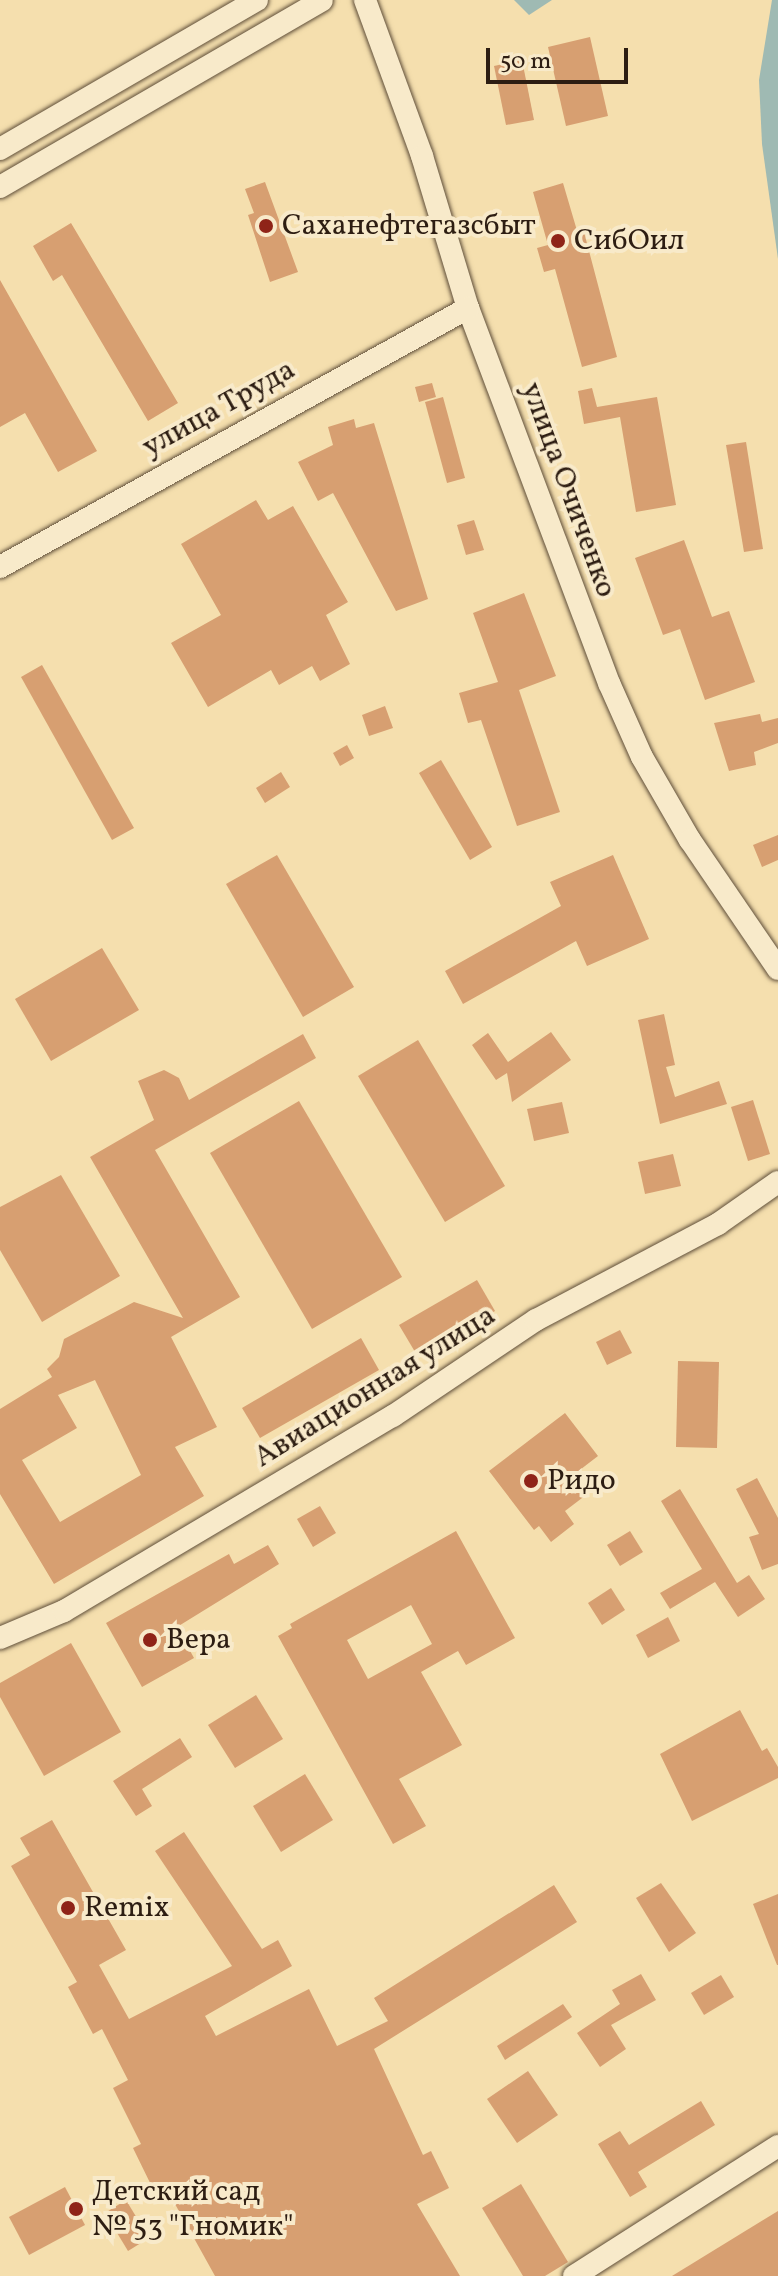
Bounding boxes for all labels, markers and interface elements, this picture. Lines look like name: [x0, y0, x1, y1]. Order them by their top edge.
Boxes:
scale bar: [490, 32, 632, 82]
text: 50 m: [500, 45, 552, 79]
place label: Саханефтегазсбыт: [282, 208, 536, 244]
marker: Саханефтегазсбыт: [257, 217, 275, 235]
place label: СибОил: [574, 223, 684, 259]
marker: СибОил: [549, 232, 567, 250]
street label: улица Труда: [136, 352, 302, 466]
street label: улица Очиченко: [512, 378, 624, 602]
street label: Авиационная улица: [247, 1298, 503, 1476]
place label: Ридо: [547, 1463, 616, 1499]
marker: Ридо: [522, 1472, 540, 1490]
place label: Вера: [166, 1622, 231, 1658]
marker: Вера: [141, 1631, 159, 1649]
place label: Remix: [84, 1890, 169, 1926]
marker: Remix: [59, 1899, 77, 1917]
place label: Детский сад № 53 "Гномик": [92, 2174, 294, 2244]
marker: Детский сад № 53 "Гномик": [67, 2200, 85, 2218]

